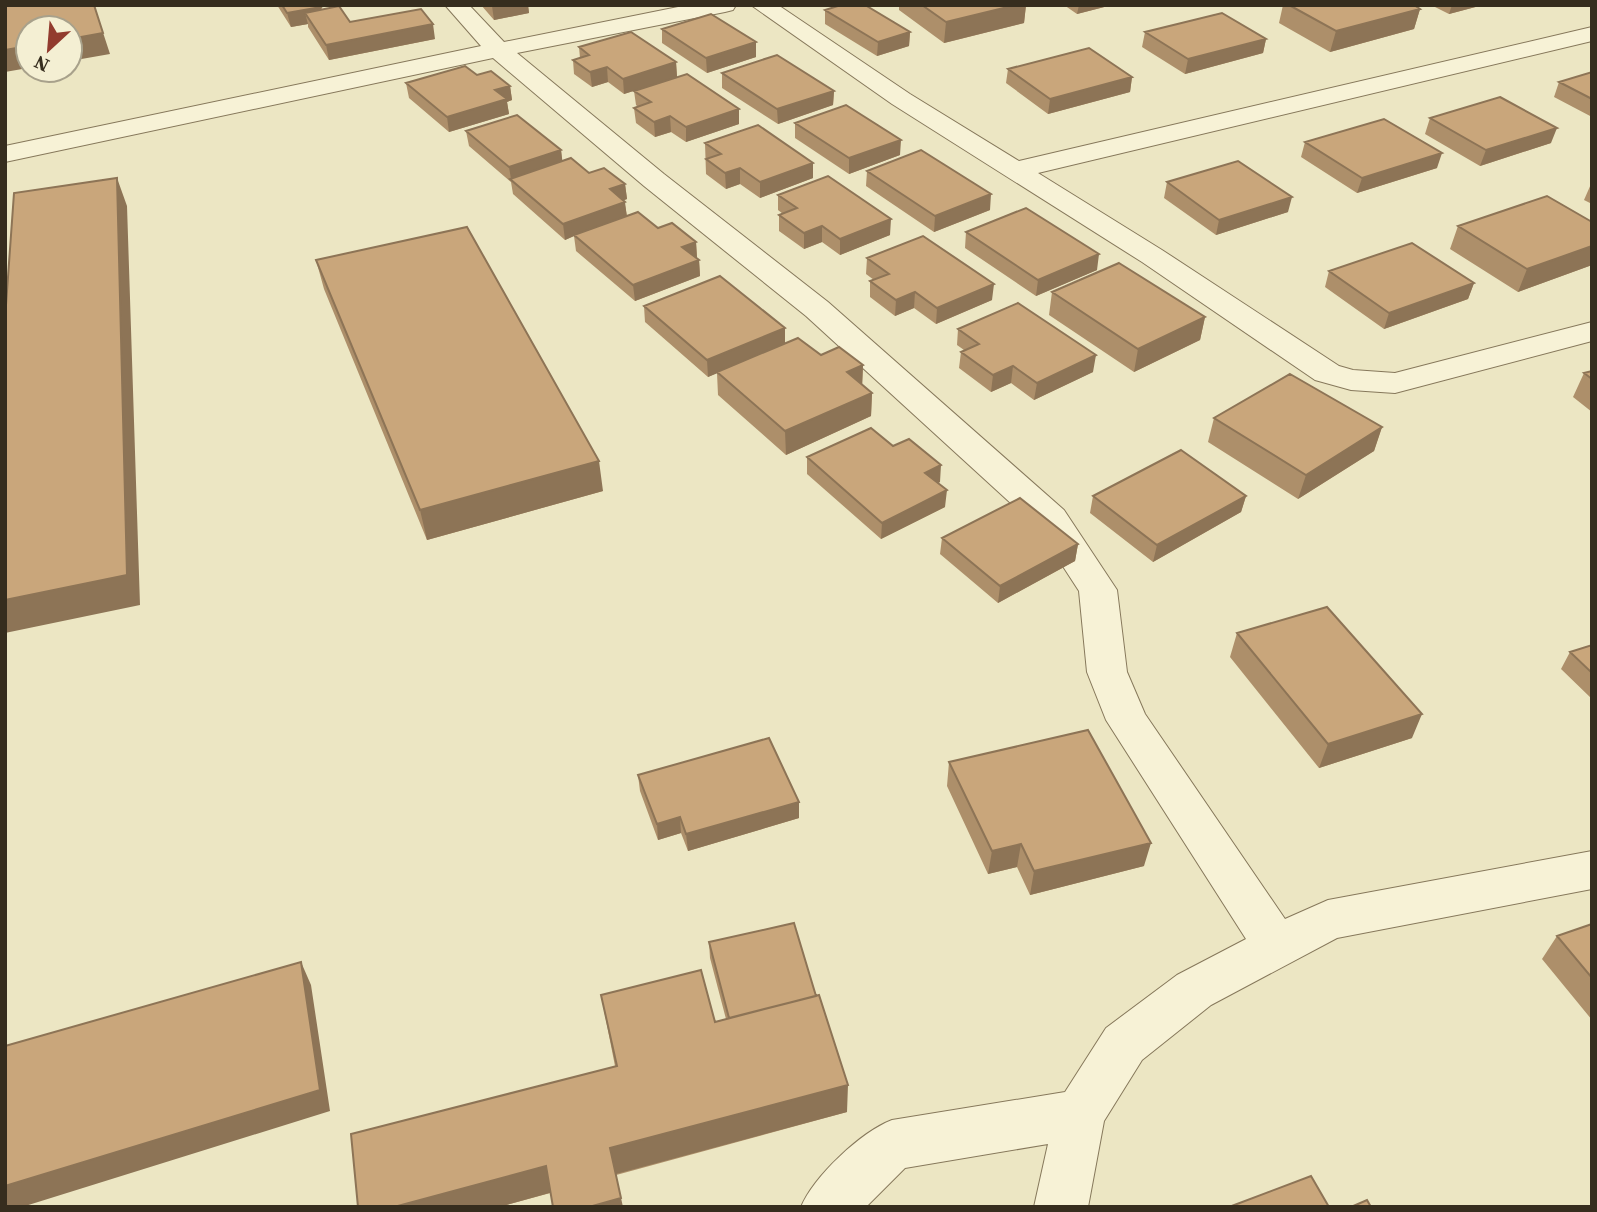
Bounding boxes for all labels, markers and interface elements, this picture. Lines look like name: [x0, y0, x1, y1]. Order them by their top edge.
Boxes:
north arrow: [14, 14, 84, 84]
text: N: [29, 49, 53, 79]

